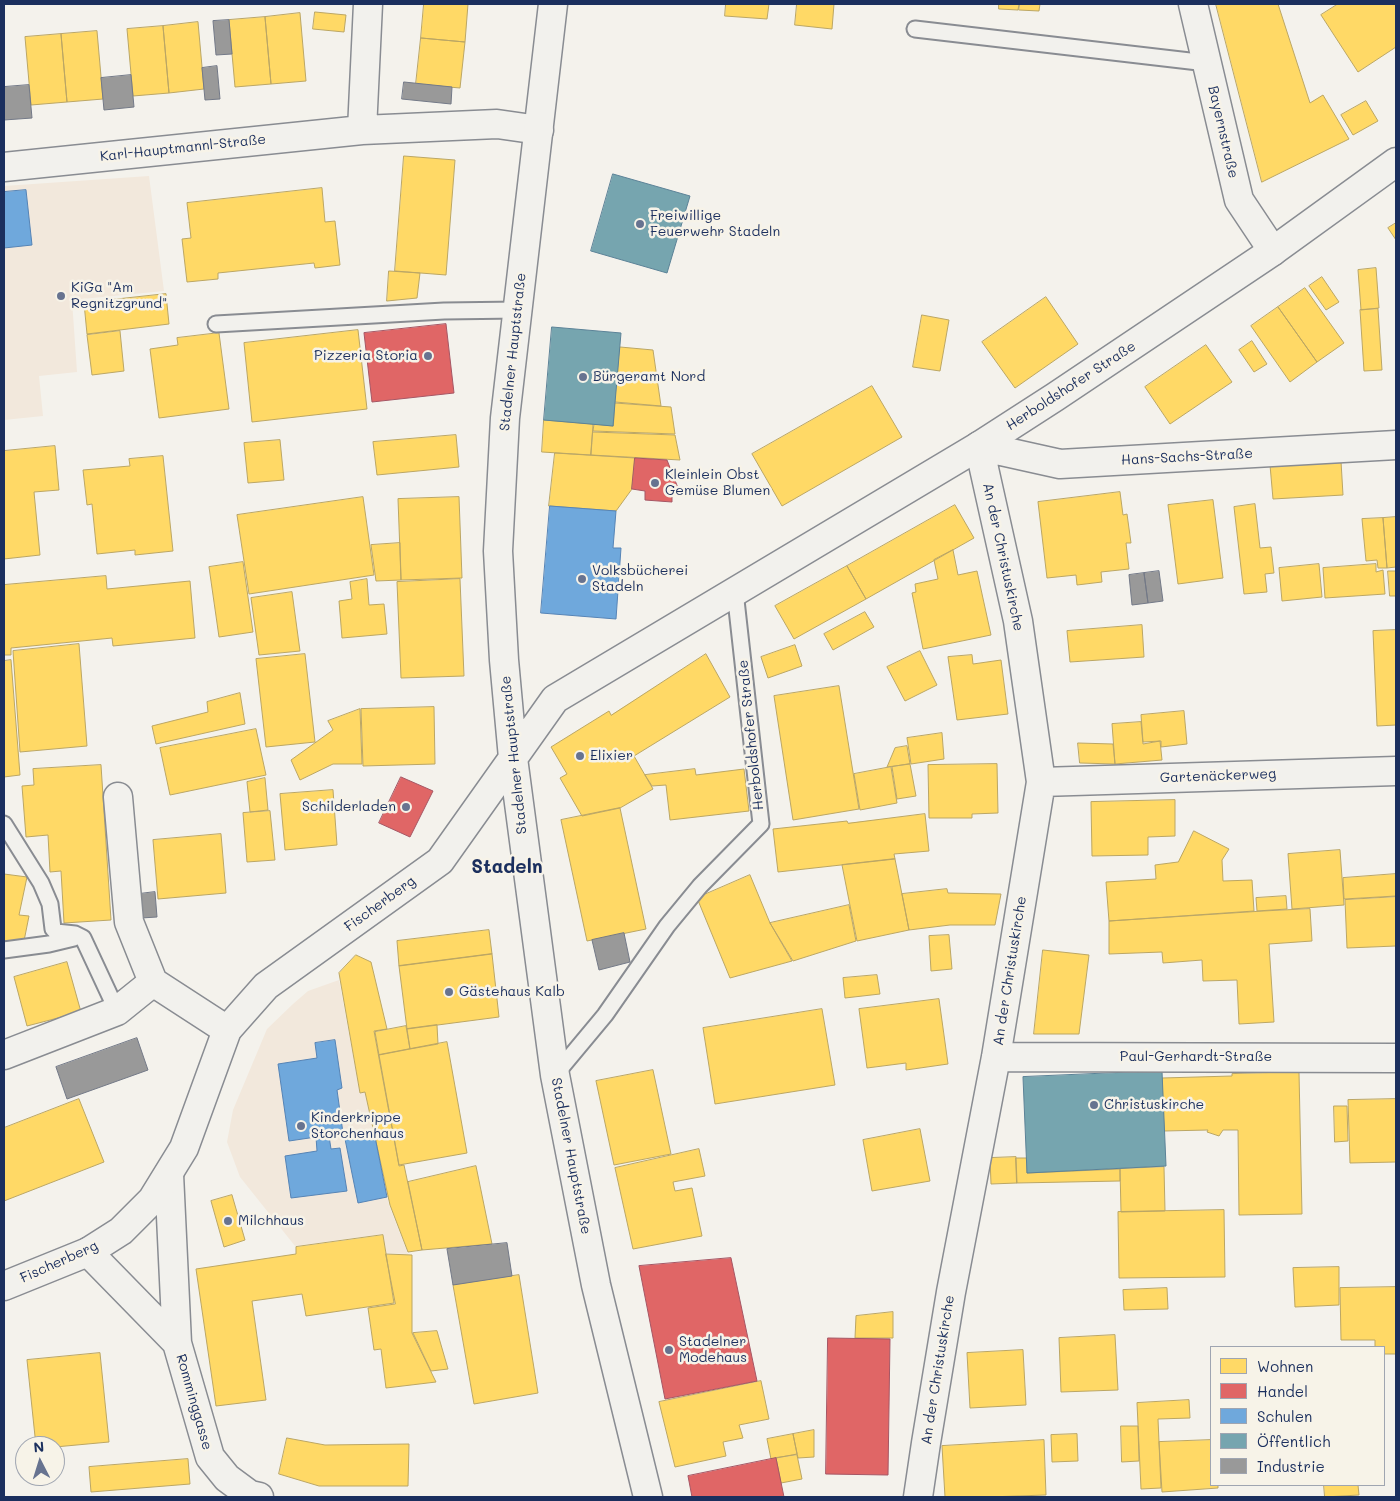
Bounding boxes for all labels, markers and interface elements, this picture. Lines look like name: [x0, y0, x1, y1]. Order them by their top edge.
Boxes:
street label: Bayernstraße: [1204, 84, 1242, 180]
street label: Karl-Hauptmannl-Straße: [99, 131, 267, 165]
place label: Freiwillige Feuerwehr Stadeln: [650, 208, 780, 240]
marker: Freiwillige Feuerwehr Stadeln: [634, 218, 646, 230]
street label: Stadelner Hauptstraße: [496, 272, 530, 432]
place label: KiGa "Am Regnitzgrund": [71, 280, 167, 312]
marker: KiGa "Am Regnitzgrund": [55, 290, 67, 302]
street label: Herboldshofer Straße: [1003, 338, 1139, 434]
place label: Pizzeria Storia: [314, 348, 418, 364]
marker: Pizzeria Storia: [422, 350, 434, 362]
place label: Bürgeramt Nord: [593, 369, 705, 385]
marker: Bürgeramt Nord: [577, 371, 589, 383]
street label: Hans-Sachs-Straße: [1121, 445, 1253, 469]
place label: Kleinlein Obst Gemüse Blumen: [665, 467, 770, 500]
marker: Kleinlein Obst Gemüse Blumen: [649, 477, 661, 489]
street label: An der Christuskirche: [979, 481, 1027, 633]
place label: Volksbücherei Stadeln: [592, 563, 688, 596]
marker: Volksbücherei Stadeln: [576, 573, 588, 585]
street label: Herboldshofer Straße: [735, 659, 767, 811]
street label: Stadelner Hauptstraße: [497, 675, 531, 835]
place label: Elixier: [590, 748, 633, 764]
marker: Elixier: [574, 750, 586, 762]
street label: Gartenäckerweg: [1160, 766, 1276, 786]
place label: Schilderladen: [302, 799, 396, 815]
marker: Schilderladen: [400, 801, 412, 813]
district label: Stadeln: [471, 856, 543, 878]
street label: Fischerberg: [341, 873, 419, 935]
street label: An der Christuskirche: [990, 895, 1030, 1047]
place label: Gästehaus Kalb: [459, 984, 565, 1000]
marker: Gästehaus Kalb: [443, 986, 455, 998]
street label: Paul-Gerhardt-Straße: [1120, 1049, 1272, 1065]
street label: Stadelner Hauptstraße: [548, 1076, 594, 1236]
place label: Christuskirche: [1104, 1097, 1204, 1113]
marker: Christuskirche: [1088, 1099, 1100, 1111]
place label: Kinderkrippe Storchenhaus: [311, 1110, 404, 1142]
marker: Kinderkrippe Storchenhaus: [295, 1120, 307, 1132]
place label: Milchhaus: [238, 1213, 304, 1229]
marker: Milchhaus: [222, 1215, 234, 1227]
street label: Fischerberg: [17, 1237, 101, 1287]
street label: An der Christuskirche: [918, 1294, 958, 1446]
place label: Stadelner Modehaus: [679, 1334, 747, 1366]
marker: Stadelner Modehaus: [663, 1344, 675, 1356]
legend: [1210, 1346, 1385, 1486]
street label: Romminggasse: [172, 1352, 216, 1452]
text: Wohnen: [1257, 1356, 1313, 1376]
text: Handel: [1257, 1381, 1308, 1401]
text: Schulen: [1257, 1406, 1312, 1426]
text: Öffentlich: [1257, 1431, 1330, 1451]
north arrow: [15, 1436, 65, 1486]
text: N: [33, 1437, 45, 1456]
text: Industrie: [1257, 1456, 1325, 1476]

